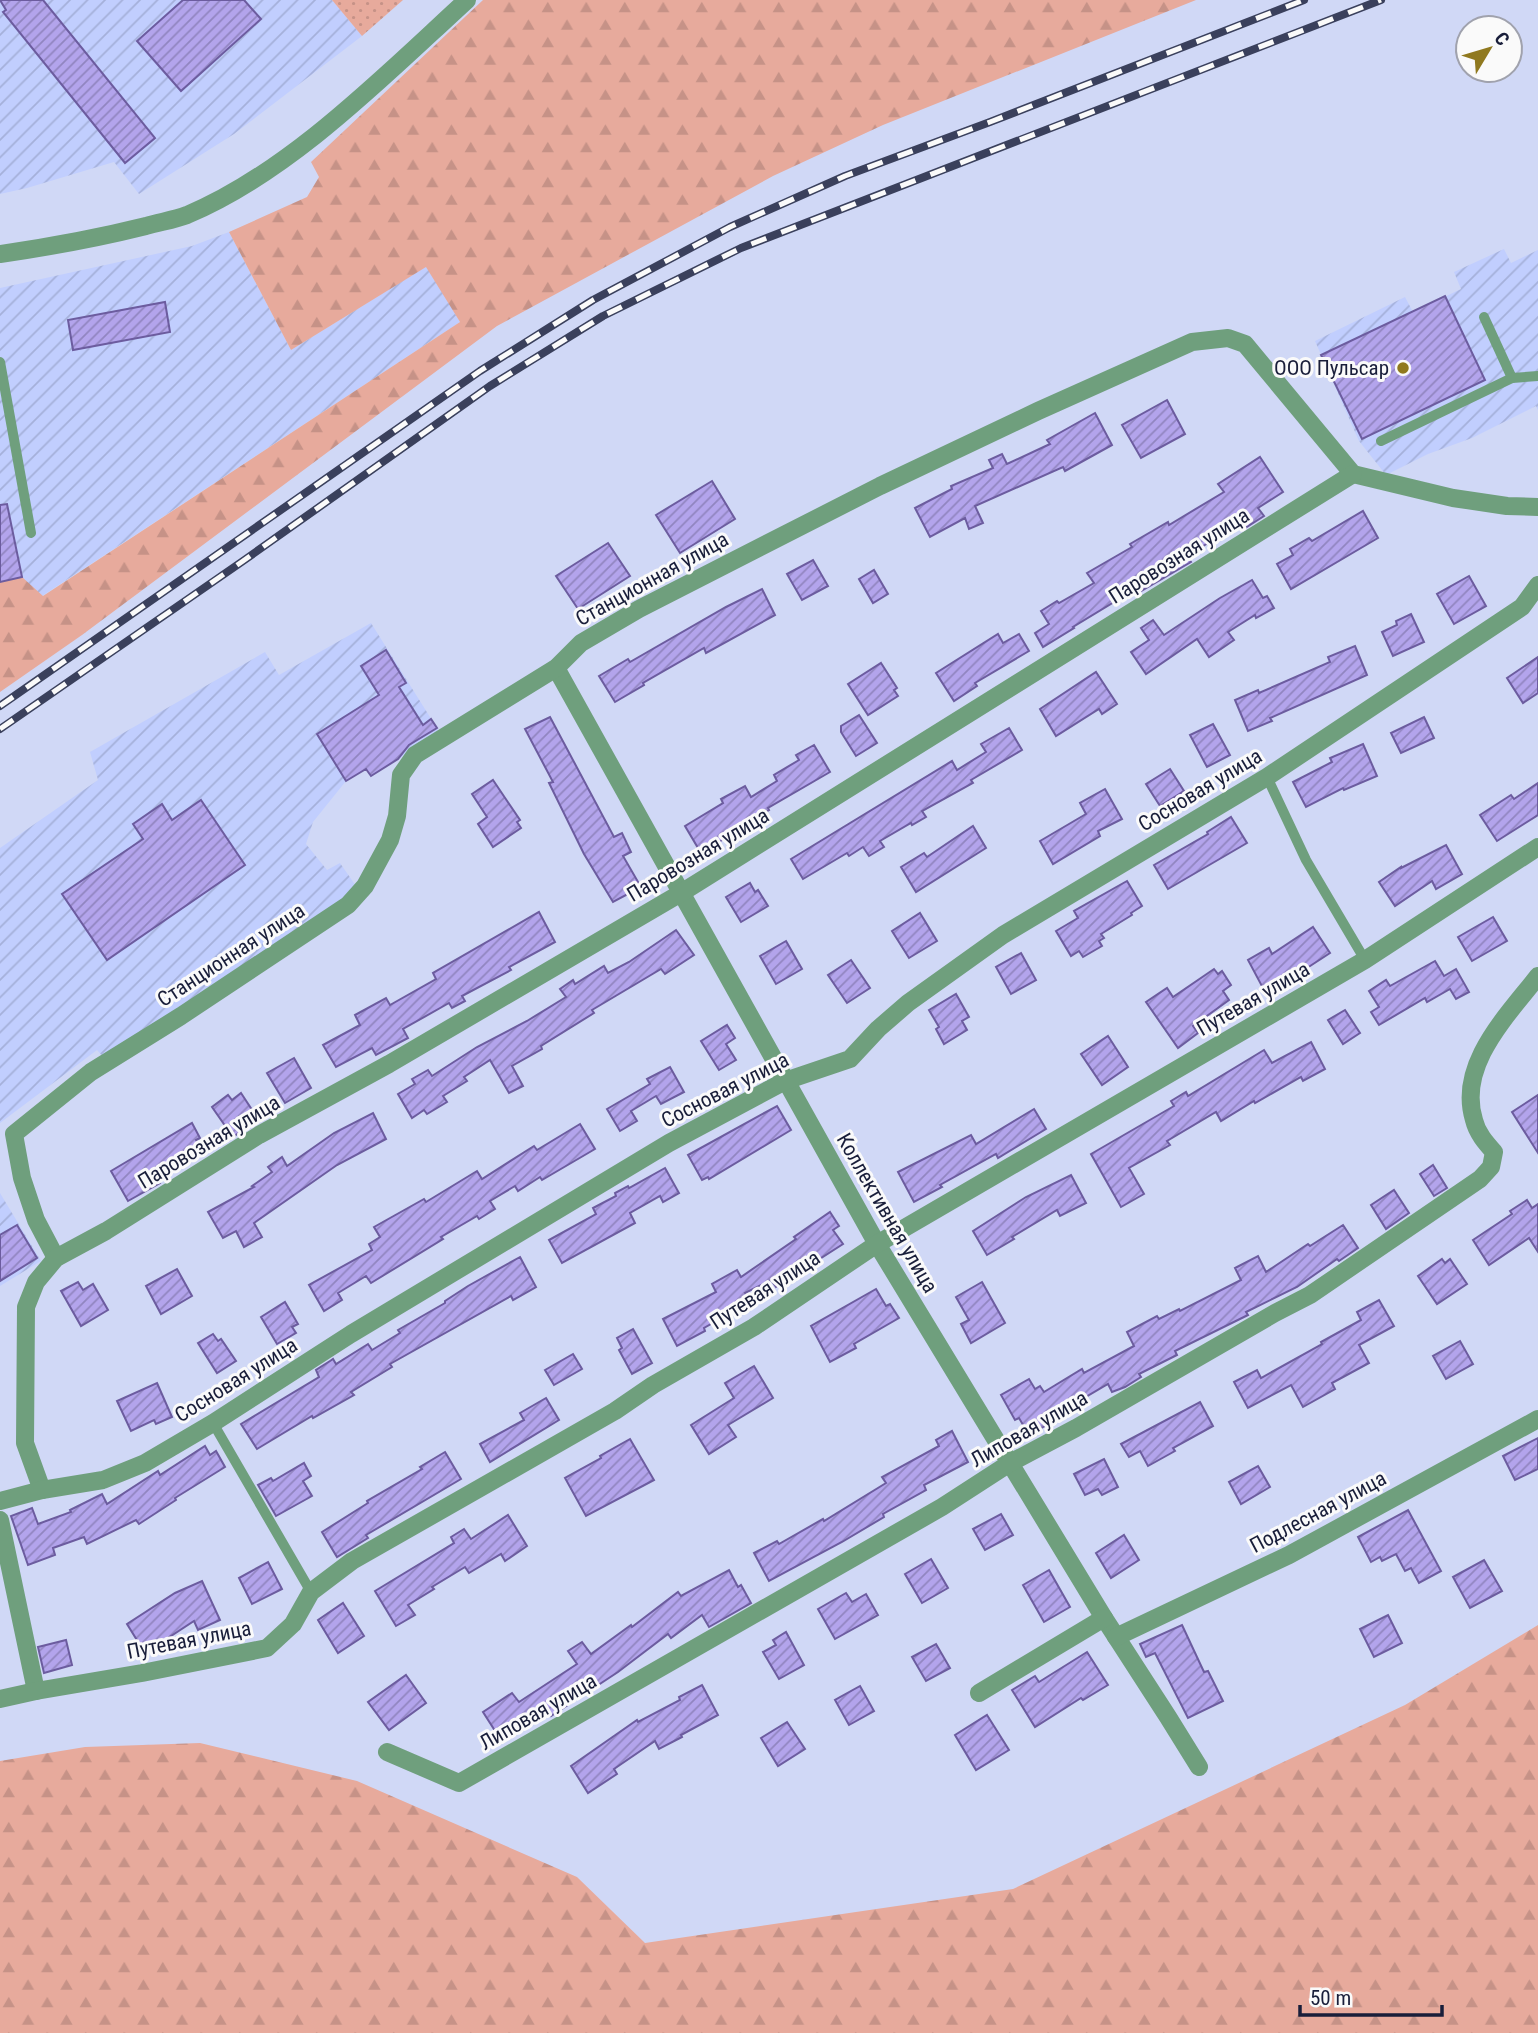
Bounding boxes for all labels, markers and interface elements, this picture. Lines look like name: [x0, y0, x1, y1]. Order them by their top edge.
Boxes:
north arrow: [1454, 14, 1524, 84]
text: С: [1490, 27, 1515, 50]
place label: ООО Пульсар: [1274, 356, 1389, 380]
marker: ООО Пульсар: [1395, 360, 1411, 376]
street label: Паровозная улица: [1104, 503, 1254, 609]
street label: Станционная улица: [571, 527, 733, 631]
street label: Сосновая улица: [1134, 744, 1266, 836]
street label: Паровозная улица: [623, 803, 773, 907]
street label: Станционная улица: [153, 898, 309, 1012]
street label: Путевая улица: [1192, 957, 1314, 1041]
street label: Сосновая улица: [657, 1048, 793, 1132]
street label: Паровозная улица: [134, 1090, 284, 1194]
street label: Коллективная улица: [832, 1129, 942, 1297]
street label: Путевая улица: [706, 1246, 824, 1334]
street label: Сосновая улица: [170, 1333, 302, 1427]
street label: Липовая улица: [966, 1386, 1092, 1472]
street label: Подлесная улица: [1246, 1466, 1390, 1558]
street label: Путевая улица: [125, 1616, 253, 1664]
street label: Липовая улица: [475, 1669, 601, 1755]
scale bar: [1300, 1974, 1442, 2018]
text: 50 m: [1310, 1986, 1351, 2010]

